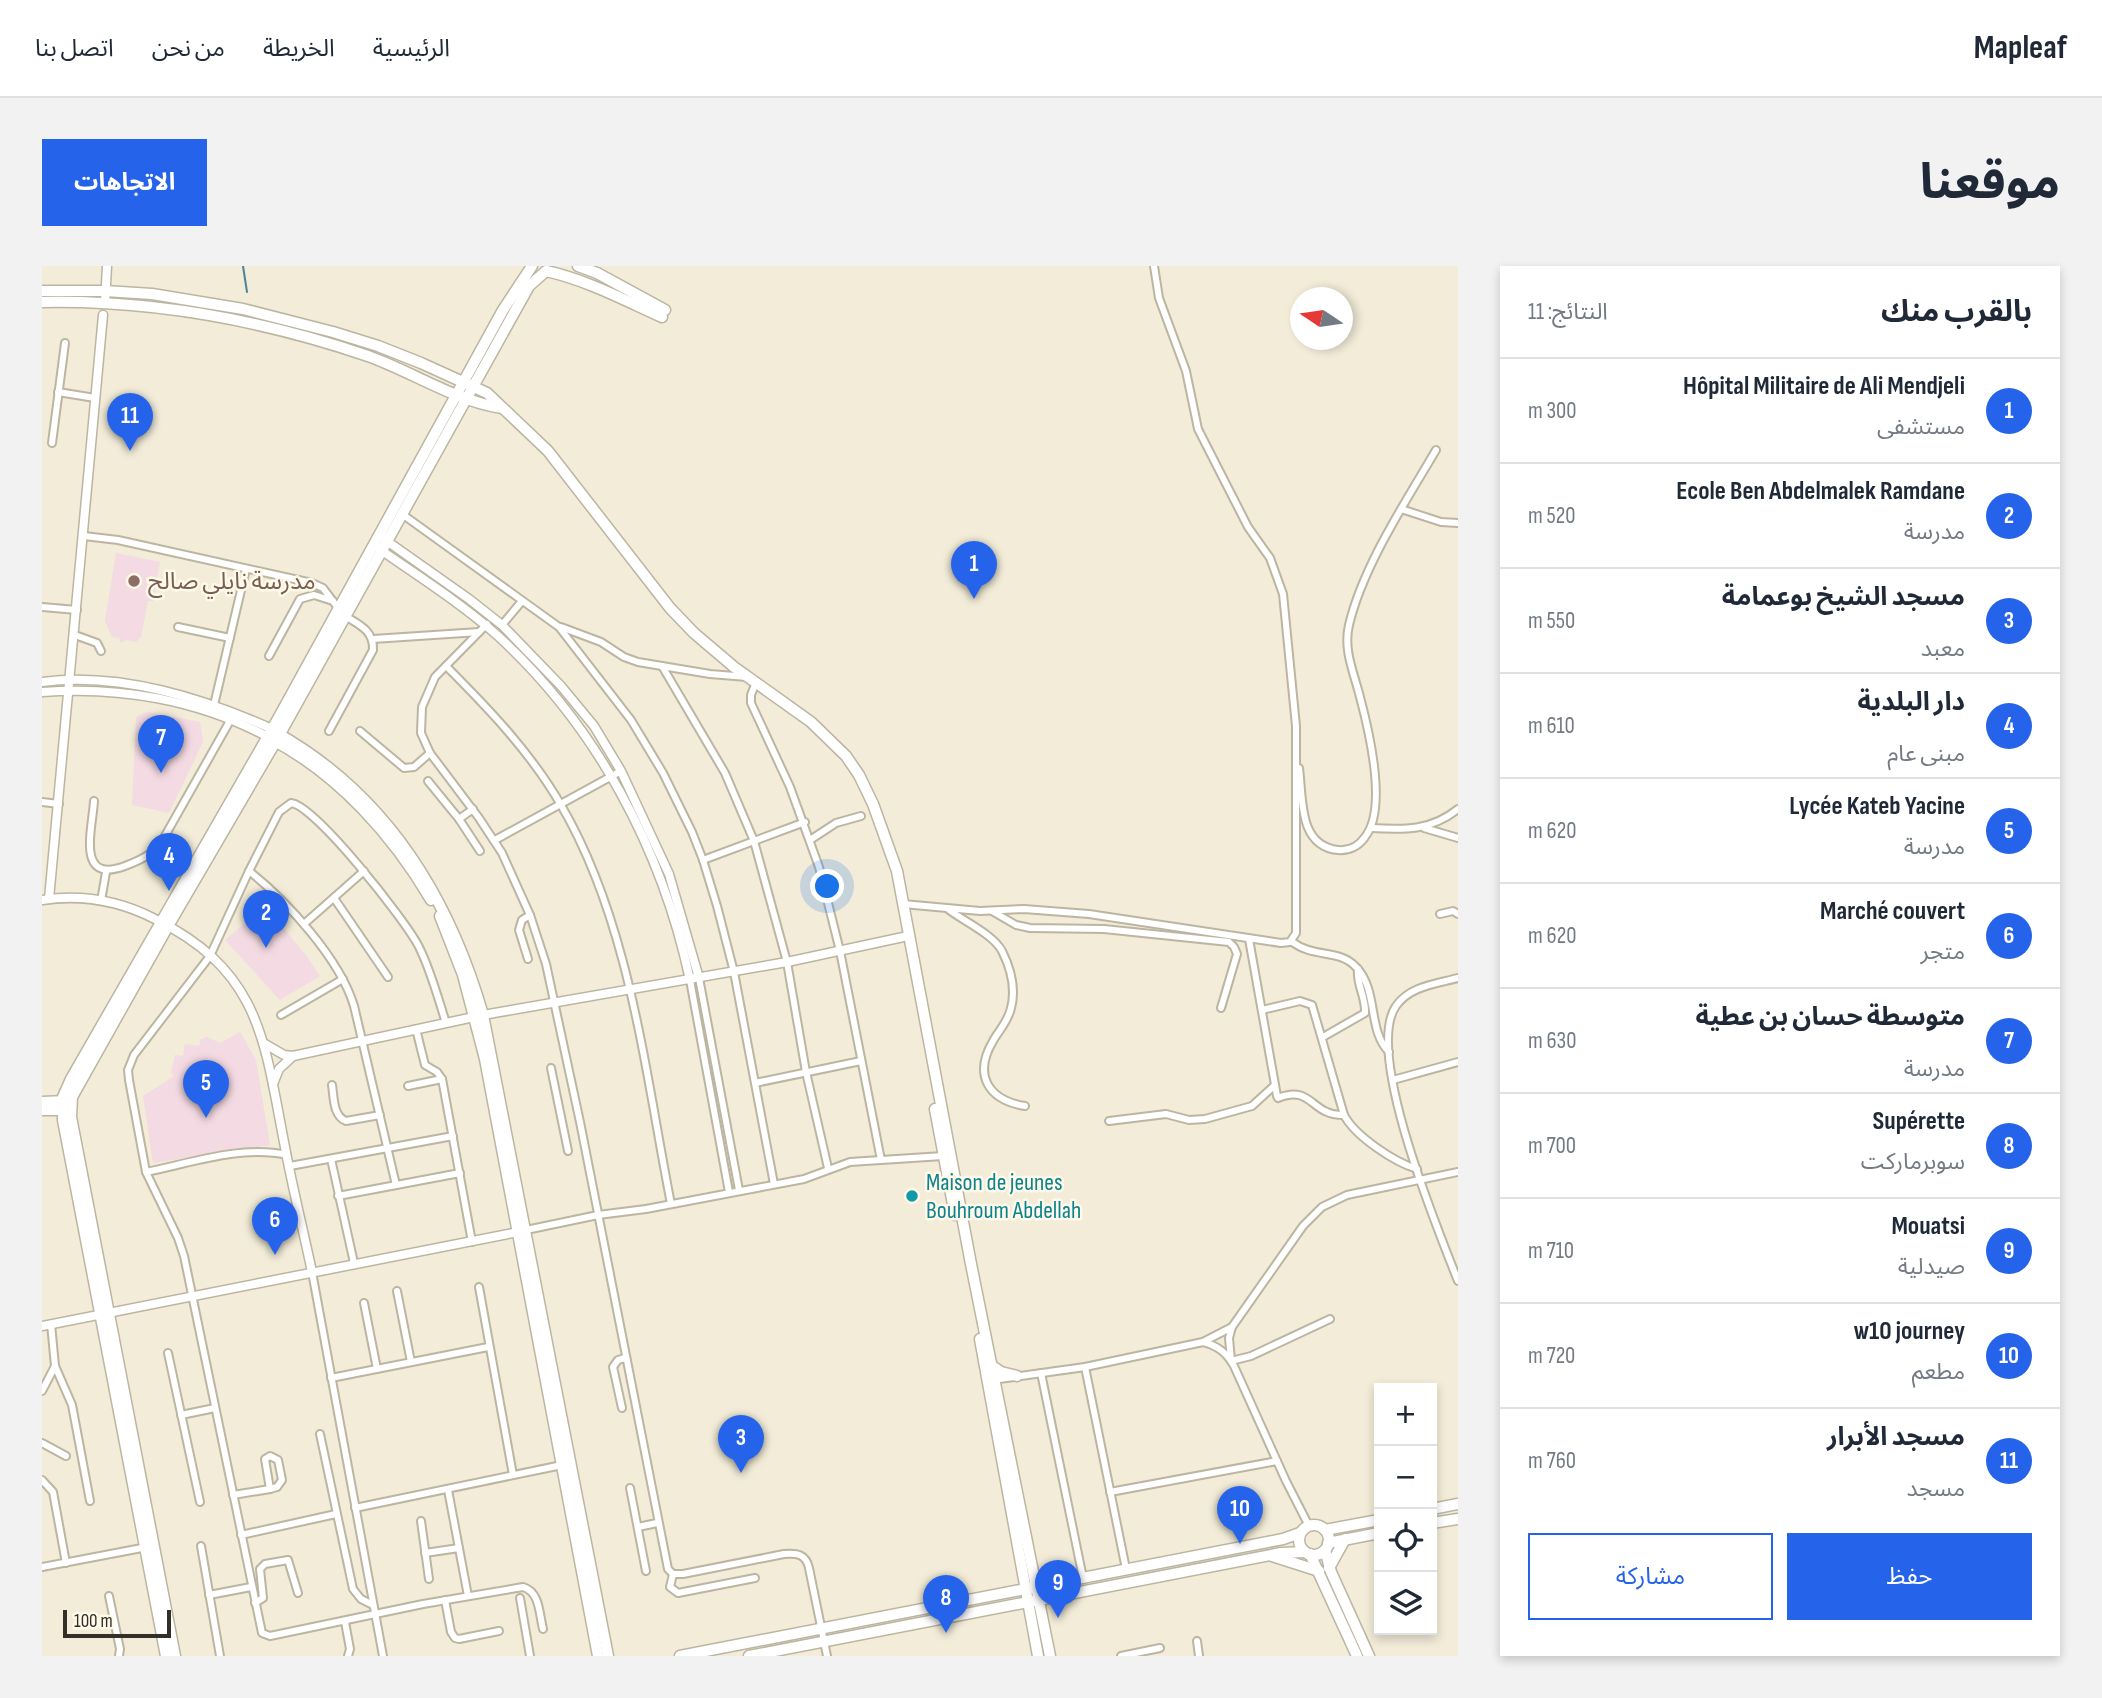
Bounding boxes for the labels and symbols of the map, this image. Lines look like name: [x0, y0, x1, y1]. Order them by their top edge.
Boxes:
north arrow: [1290, 287, 1353, 350]
pin: 11: [107, 393, 153, 451]
pin: 1: [951, 541, 997, 599]
place label: مدرسة نايلي صالح: [148, 567, 316, 599]
marker: مدرسة نايلي صالح: [126, 573, 142, 589]
pin: 7: [138, 715, 184, 773]
pin: 4: [146, 833, 192, 891]
your location: [810, 869, 844, 903]
pin: 2: [243, 890, 289, 948]
pin: 5: [183, 1060, 229, 1118]
place label: Maison de jeunes Bouhroum Abdellah: [926, 1168, 1081, 1225]
marker: Maison de jeunes Bouhroum Abdellah: [904, 1188, 920, 1204]
pin: 6: [252, 1197, 298, 1255]
pin: 3: [718, 1415, 764, 1473]
pin: 10: [1217, 1486, 1263, 1544]
pin: 9: [1035, 1560, 1081, 1618]
pin: 8: [923, 1575, 969, 1633]
scale bar: [63, 1607, 172, 1639]

